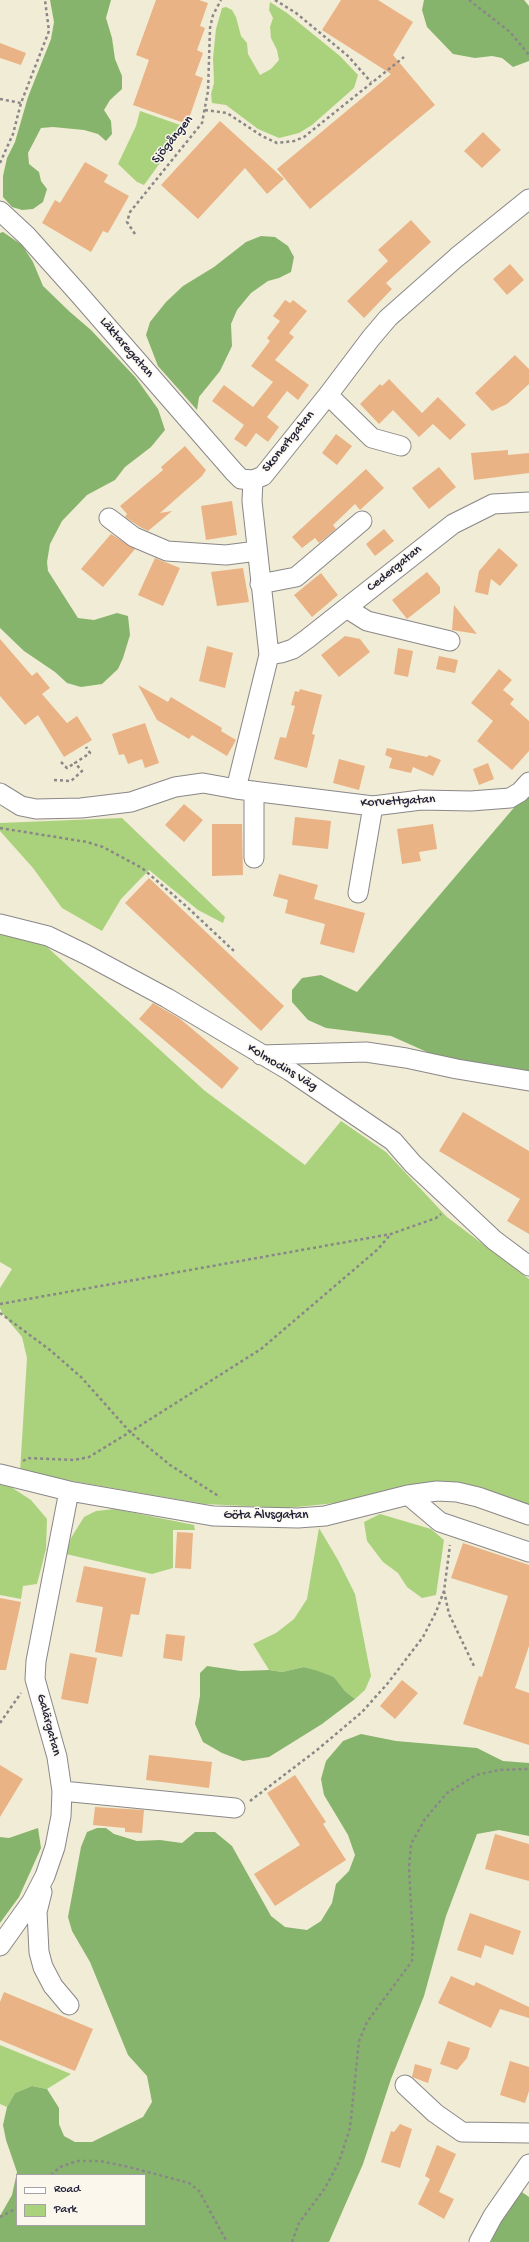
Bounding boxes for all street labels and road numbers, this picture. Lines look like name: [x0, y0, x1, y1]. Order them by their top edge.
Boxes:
street label: Sjögången: [149, 113, 197, 167]
street label: Läktaregatan: [96, 315, 156, 381]
street label: Skonertgatan: [259, 408, 319, 476]
street label: Cedergatan: [364, 542, 426, 596]
street label: Korvettgatan: [360, 792, 436, 812]
street label: Kolmodins Väg: [244, 1041, 320, 1095]
street label: Göta Älvsgatan: [224, 1508, 308, 1524]
street label: Galärgatan: [32, 1692, 64, 1758]

